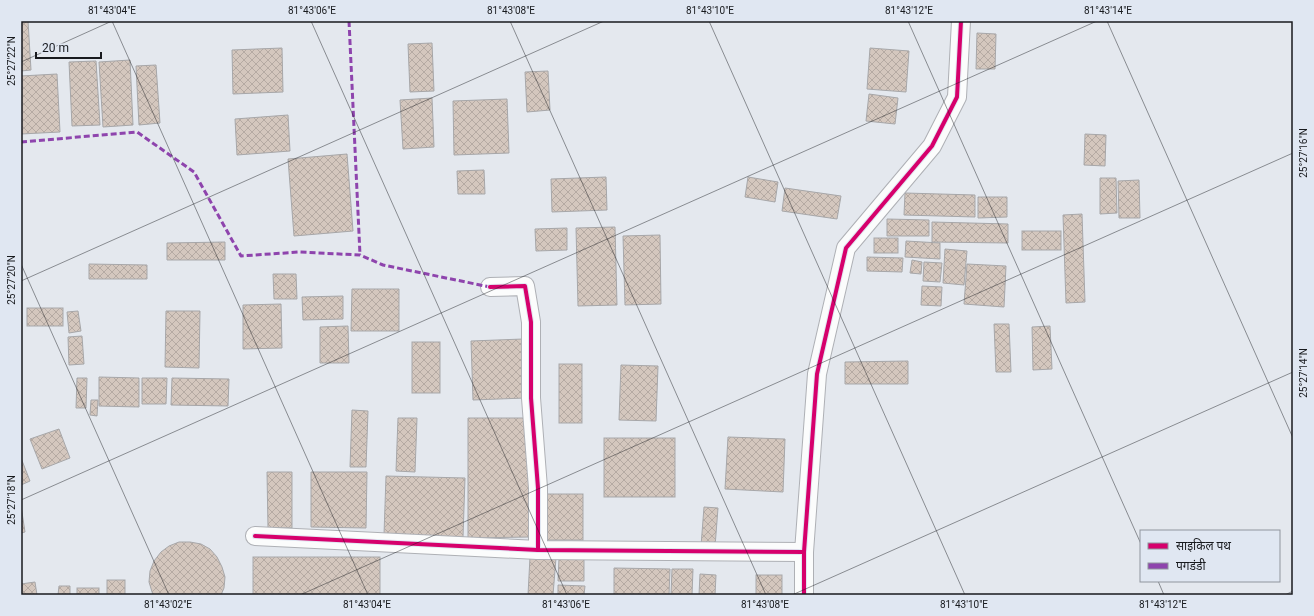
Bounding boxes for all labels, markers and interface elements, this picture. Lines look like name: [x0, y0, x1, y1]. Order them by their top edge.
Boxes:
text: 81°43'04"E: [88, 5, 136, 16]
text: 81°43'06"E: [288, 5, 336, 16]
text: 81°43'08"E: [487, 5, 535, 16]
text: 81°43'10"E: [686, 5, 734, 16]
text: 81°43'12"E: [885, 5, 933, 16]
text: 81°43'14"E: [1084, 5, 1132, 16]
scale bar: [36, 34, 101, 60]
text: 25°27'22"N: [6, 36, 17, 86]
text: 20 m: [42, 41, 69, 55]
text: 25°27'16"N: [1298, 128, 1309, 178]
text: 25°27'20"N: [6, 255, 17, 305]
text: 25°27'14"N: [1298, 348, 1309, 398]
text: 25°27'18"N: [6, 475, 17, 525]
legend: [1140, 530, 1280, 582]
text: साइकिल पथ: [1176, 538, 1231, 553]
text: पगडंडी: [1176, 558, 1206, 573]
text: 81°43'02"E: [144, 599, 192, 610]
text: 81°43'04"E: [343, 599, 391, 610]
text: 81°43'06"E: [542, 599, 590, 610]
text: 81°43'08"E: [741, 599, 789, 610]
text: 81°43'10"E: [940, 599, 988, 610]
text: 81°43'12"E: [1139, 599, 1187, 610]

